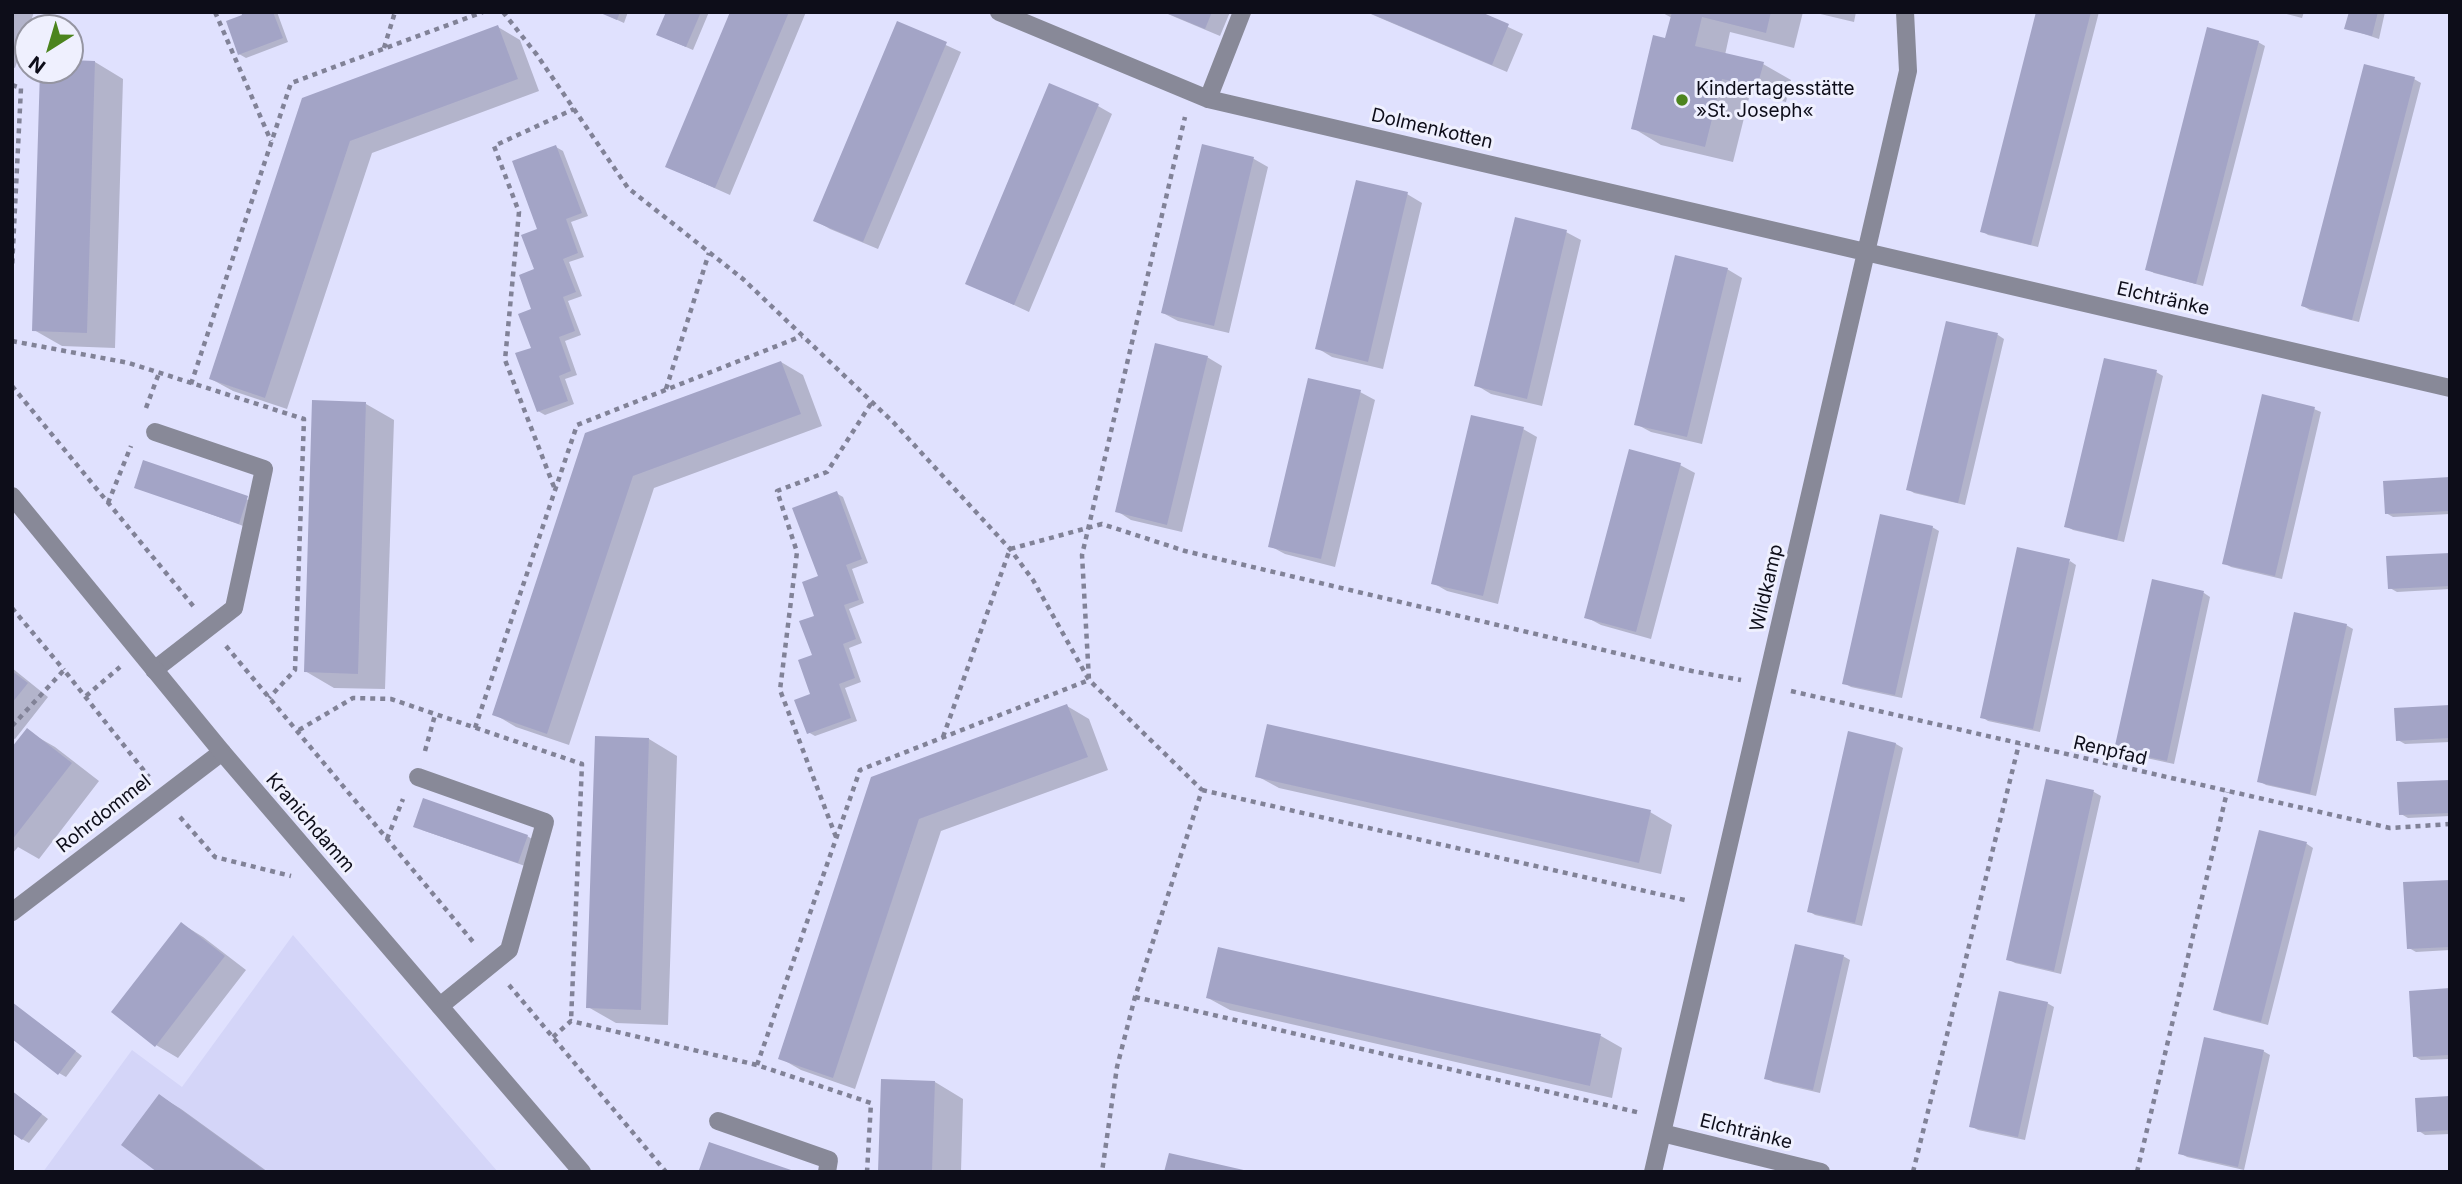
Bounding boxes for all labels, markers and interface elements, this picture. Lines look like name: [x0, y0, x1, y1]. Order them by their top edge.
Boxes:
north arrow: [14, 14, 84, 84]
text: N: [25, 51, 50, 78]
place label: Kindertagesstätte »St. Joseph«: [1696, 78, 1855, 122]
marker: Kindertagesstätte »St. Joseph«: [1674, 92, 1690, 108]
street label: Dolmenkotten: [1369, 104, 1495, 154]
street label: Elchtränke: [2114, 277, 2212, 321]
street label: Wildkamp: [1746, 542, 1788, 634]
street label: Renpfad: [2071, 731, 2149, 771]
street label: Kranichdamm: [261, 769, 359, 877]
street label: Rohrdommel: [52, 770, 156, 858]
street label: Elchtränke: [1697, 1110, 1795, 1154]

